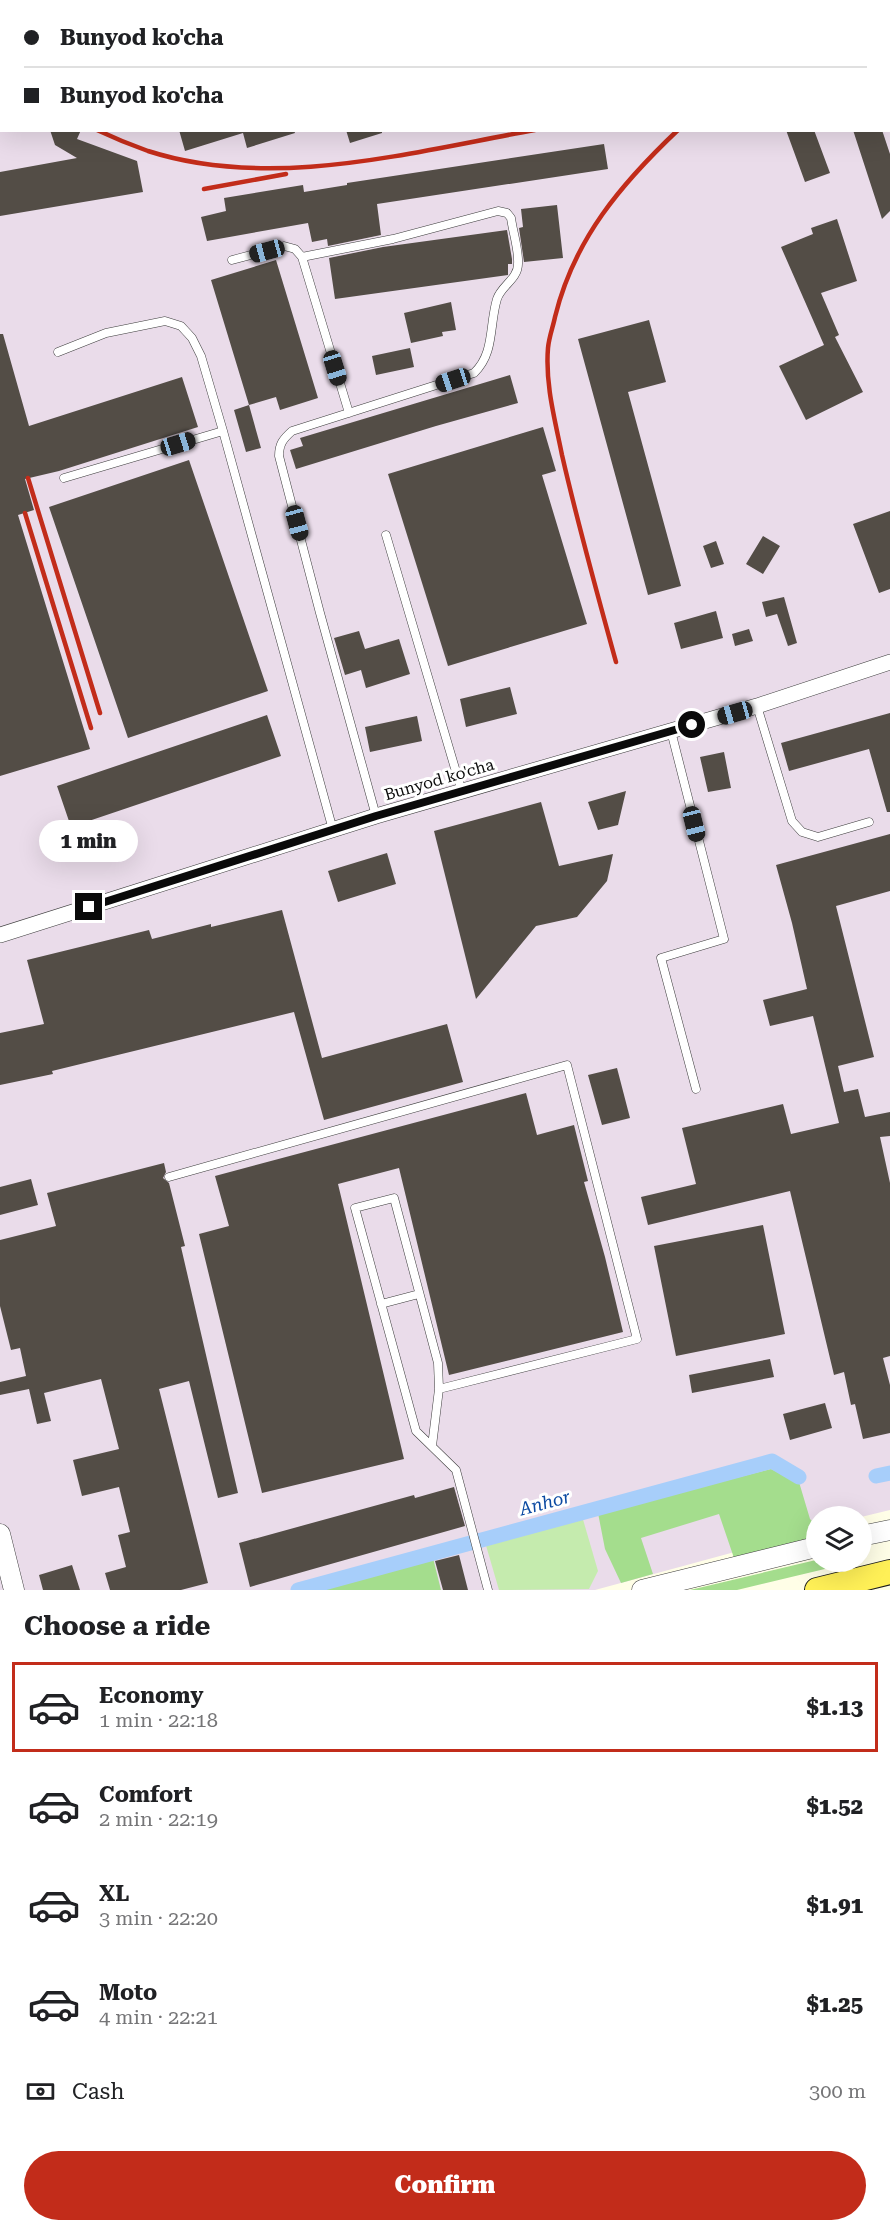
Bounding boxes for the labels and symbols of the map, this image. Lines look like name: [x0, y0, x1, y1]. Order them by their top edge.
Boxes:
car: [247, 238, 287, 264]
car: [321, 348, 349, 388]
car: [433, 366, 473, 394]
car: [158, 430, 198, 458]
car: [284, 503, 310, 543]
car: [715, 699, 755, 727]
route start: [678, 711, 705, 738]
street label: Bunyod ko'cha: [382, 755, 497, 804]
car: [681, 804, 707, 844]
callout: 1 min: [40, 820, 138, 862]
route end: [75, 893, 102, 920]
water label: Anhor: [516, 1486, 573, 1520]

